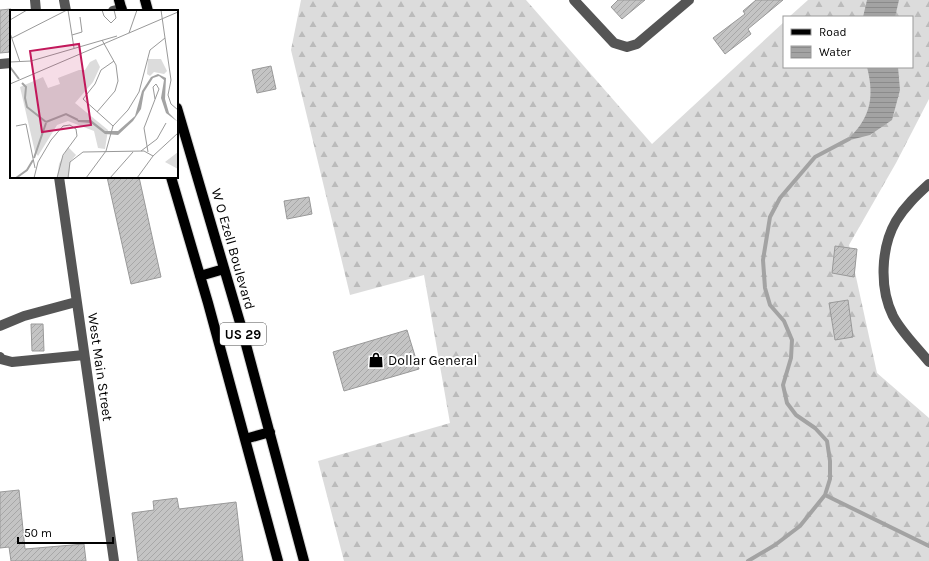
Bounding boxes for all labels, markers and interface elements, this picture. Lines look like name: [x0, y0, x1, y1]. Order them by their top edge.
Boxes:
inset map: [10, 10, 178, 178]
legend: [783, 16, 913, 68]
text: Road: [819, 25, 847, 39]
text: Water: [819, 45, 852, 59]
street label: W O Ezell Boulevard: [208, 187, 258, 311]
street label: West Main Street: [84, 312, 116, 422]
road number: US 29: [220, 323, 266, 345]
shop icon: Dollar General: [367, 351, 385, 369]
place label: Dollar General: [388, 352, 477, 369]
scale bar: [18, 519, 113, 545]
text: 50 m: [24, 526, 52, 540]

